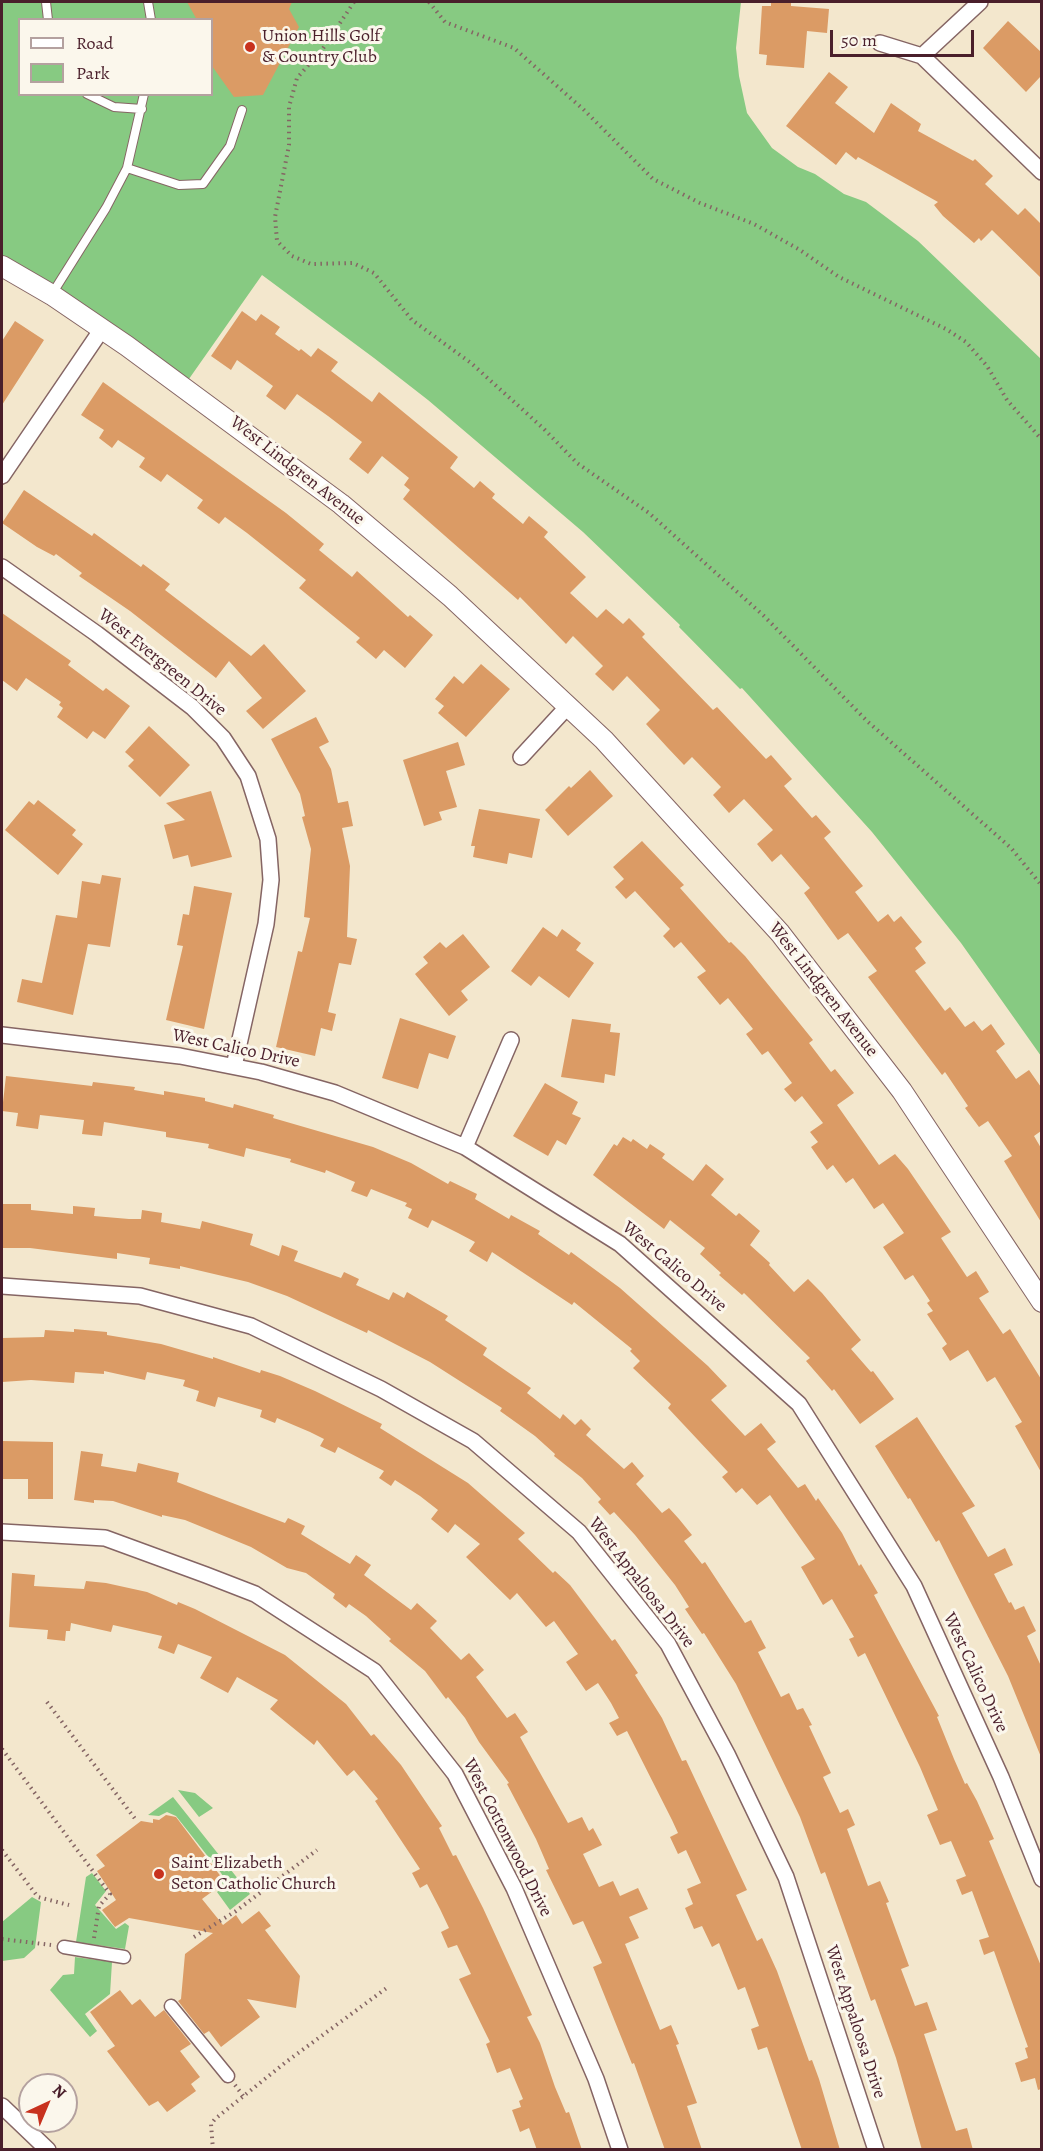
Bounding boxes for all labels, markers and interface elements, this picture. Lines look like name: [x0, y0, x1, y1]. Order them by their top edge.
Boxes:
legend: [18, 18, 213, 96]
scale bar: [833, 18, 977, 56]
place label: Union Hills Golf & Country Club: [262, 26, 380, 68]
text: 50 m: [841, 28, 877, 52]
text: Road: [76, 31, 113, 55]
marker: Union Hills Golf & Country Club: [243, 40, 257, 54]
text: Park: [76, 61, 110, 85]
street label: West Lindgren Avenue: [225, 412, 369, 530]
street label: West Evergreen Drive: [94, 605, 230, 721]
street label: West Lindgren Avenue: [764, 918, 882, 1062]
street label: West Calico Drive: [170, 1025, 302, 1073]
street label: West Calico Drive: [617, 1217, 731, 1317]
street label: West Appaloosa Drive: [583, 1513, 699, 1653]
street label: West Calico Drive: [938, 1610, 1012, 1736]
street label: West Cottonwood Drive: [458, 1755, 556, 1921]
place label: Saint Elizabeth Seton Catholic Church: [171, 1853, 336, 1896]
marker: Saint Elizabeth Seton Catholic Church: [152, 1867, 166, 1881]
street label: West Appaloosa Drive: [820, 1943, 890, 2101]
north arrow: [18, 2073, 78, 2133]
text: N: [47, 2080, 71, 2103]

